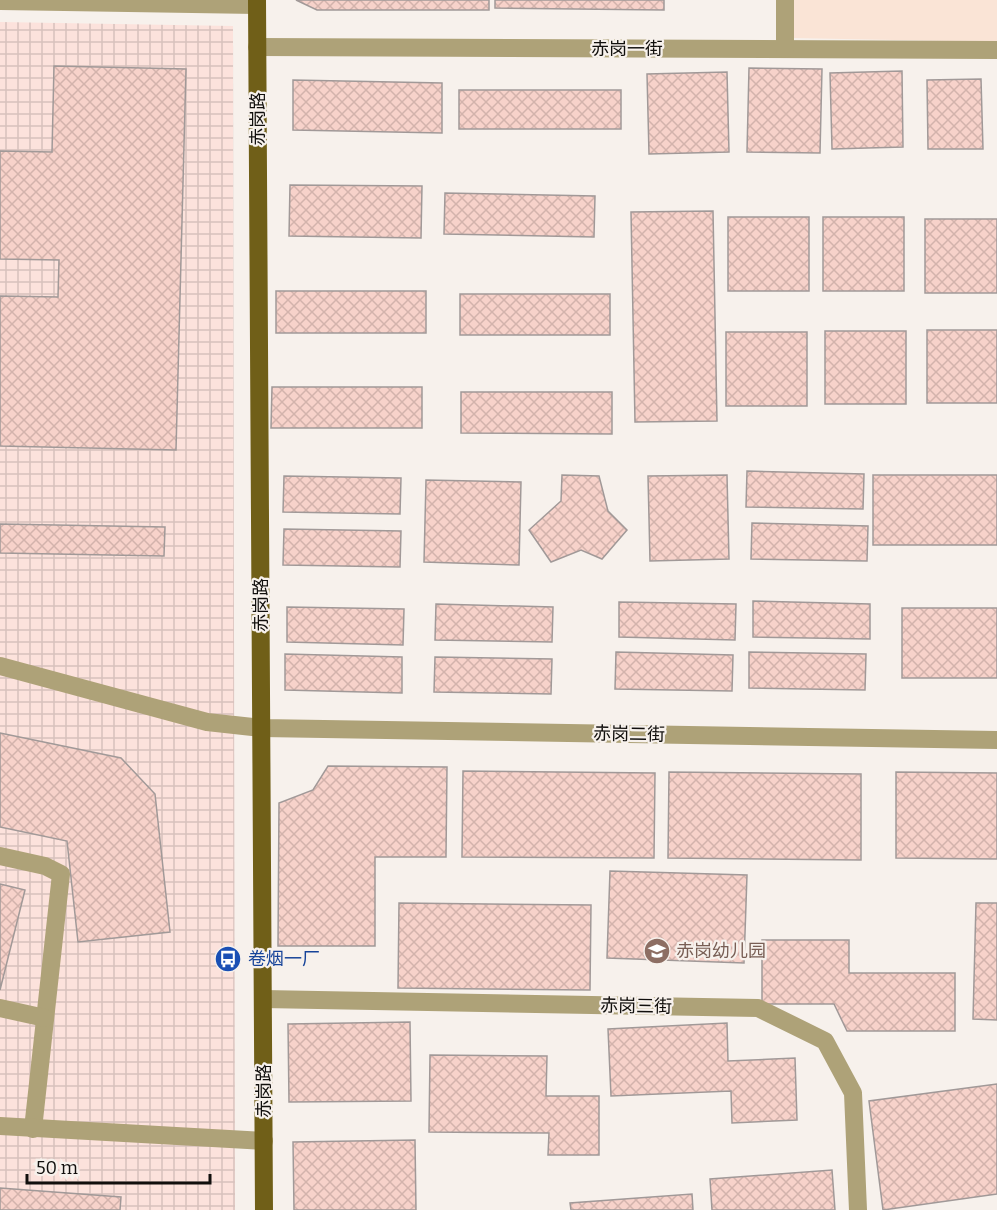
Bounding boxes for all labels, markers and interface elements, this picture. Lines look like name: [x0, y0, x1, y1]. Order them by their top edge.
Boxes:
street label: 赤岗一街: [591, 38, 663, 60]
street label: 赤岗路: [247, 92, 269, 146]
street label: 赤岗路: [250, 578, 272, 632]
street label: 赤岗二街: [593, 722, 665, 746]
school or university icon: 赤岗幼儿园: [642, 936, 672, 966]
place label: 赤岗幼儿园: [676, 940, 766, 962]
bus stop icon: 卷烟一厂: [213, 944, 243, 974]
place label: 卷烟一厂: [248, 948, 320, 970]
street label: 赤岗三街: [600, 994, 672, 1018]
street label: 赤岗路: [253, 1064, 275, 1118]
scale bar: [27, 1147, 210, 1185]
text: 50 m: [36, 1157, 78, 1179]

